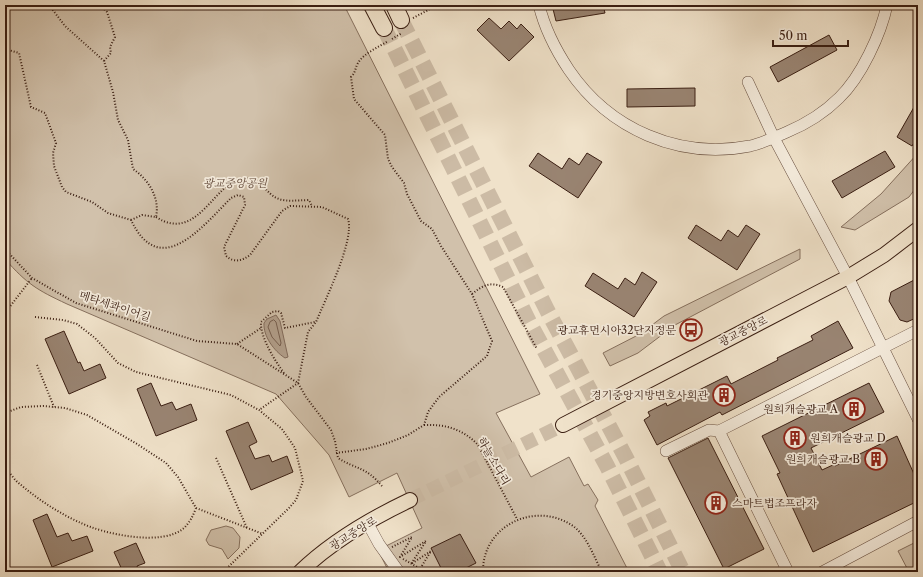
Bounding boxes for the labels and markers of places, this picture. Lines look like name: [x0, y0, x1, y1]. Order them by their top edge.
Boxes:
bus stop icon: 광교휴먼시아32단지정문: [678, 317, 704, 343]
place label: 광교휴먼시아32단지정문: [557, 323, 676, 337]
building icon: 경기중앙지방변호사회관: [711, 382, 737, 408]
place label: 경기중앙지방변호사회관: [591, 388, 708, 402]
building icon: 원희캐슬광교 A: [841, 396, 867, 422]
place label: 원희캐슬광교 A: [763, 402, 839, 416]
building icon: 원희캐슬광교 D: [782, 425, 808, 451]
place label: 원희캐슬광교 D: [810, 431, 886, 445]
building icon: 원희캐슬광교 B: [863, 446, 889, 472]
place label: 원희캐슬광교 B: [786, 452, 860, 466]
building icon: 스마트법조프라자: [703, 490, 729, 516]
place label: 스마트법조프라자: [732, 496, 817, 510]

